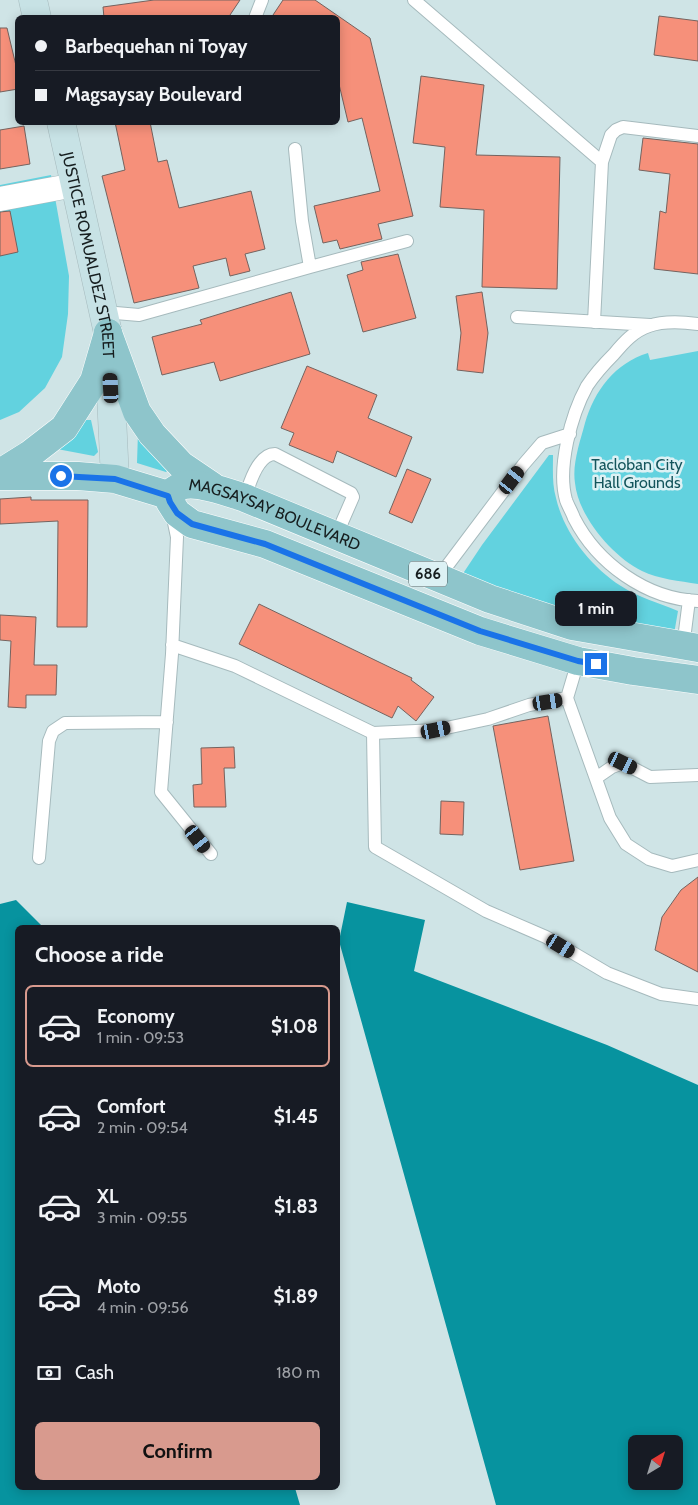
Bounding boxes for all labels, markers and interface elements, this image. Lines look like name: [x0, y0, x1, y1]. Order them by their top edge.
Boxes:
text: Barbequehan ni Toyay: [65, 35, 248, 58]
text: Magsaysay Boulevard: [65, 83, 242, 106]
street label: JUSTICE ROMUALDEZ STREET: [58, 149, 118, 359]
car: [102, 373, 119, 403]
park label: Tacloban City Hall Grounds: [591, 455, 683, 492]
car: [496, 464, 527, 496]
route start: [50, 465, 72, 487]
street label: MAGSAYSAY BOULEVARD: [188, 475, 363, 555]
road number: 686: [409, 562, 447, 586]
callout: 1 min: [555, 592, 637, 626]
text: 1 min: [578, 599, 614, 618]
route end: [585, 653, 607, 675]
car: [532, 692, 563, 712]
car: [419, 720, 452, 740]
car: [606, 750, 639, 776]
car: [182, 823, 213, 855]
car: [544, 932, 577, 960]
text: Choose a ride: [35, 941, 164, 968]
icon: car: [37, 1004, 82, 1049]
text: Economy: [97, 1005, 175, 1028]
text: $1.08: [271, 1015, 318, 1038]
text: 1 min · 09:53: [97, 1028, 184, 1047]
icon: car: [37, 1094, 82, 1139]
text: Comfort: [97, 1095, 166, 1118]
text: $1.45: [274, 1105, 318, 1128]
text: 2 min · 09:54: [97, 1118, 188, 1137]
icon: car: [37, 1184, 82, 1229]
text: XL: [97, 1185, 118, 1208]
text: $1.83: [274, 1195, 318, 1218]
text: 3 min · 09:55: [97, 1208, 188, 1227]
icon: car: [37, 1274, 82, 1319]
text: Moto: [97, 1275, 141, 1298]
text: $1.89: [274, 1285, 318, 1308]
text: 4 min · 09:56: [97, 1298, 189, 1317]
icon: cash: [35, 1359, 63, 1387]
text: Cash: [75, 1361, 114, 1384]
text: 180 m: [276, 1363, 320, 1382]
button: Confirm: [35, 1422, 320, 1480]
north arrow: [628, 1435, 682, 1490]
map controls: [628, 1435, 683, 1490]

